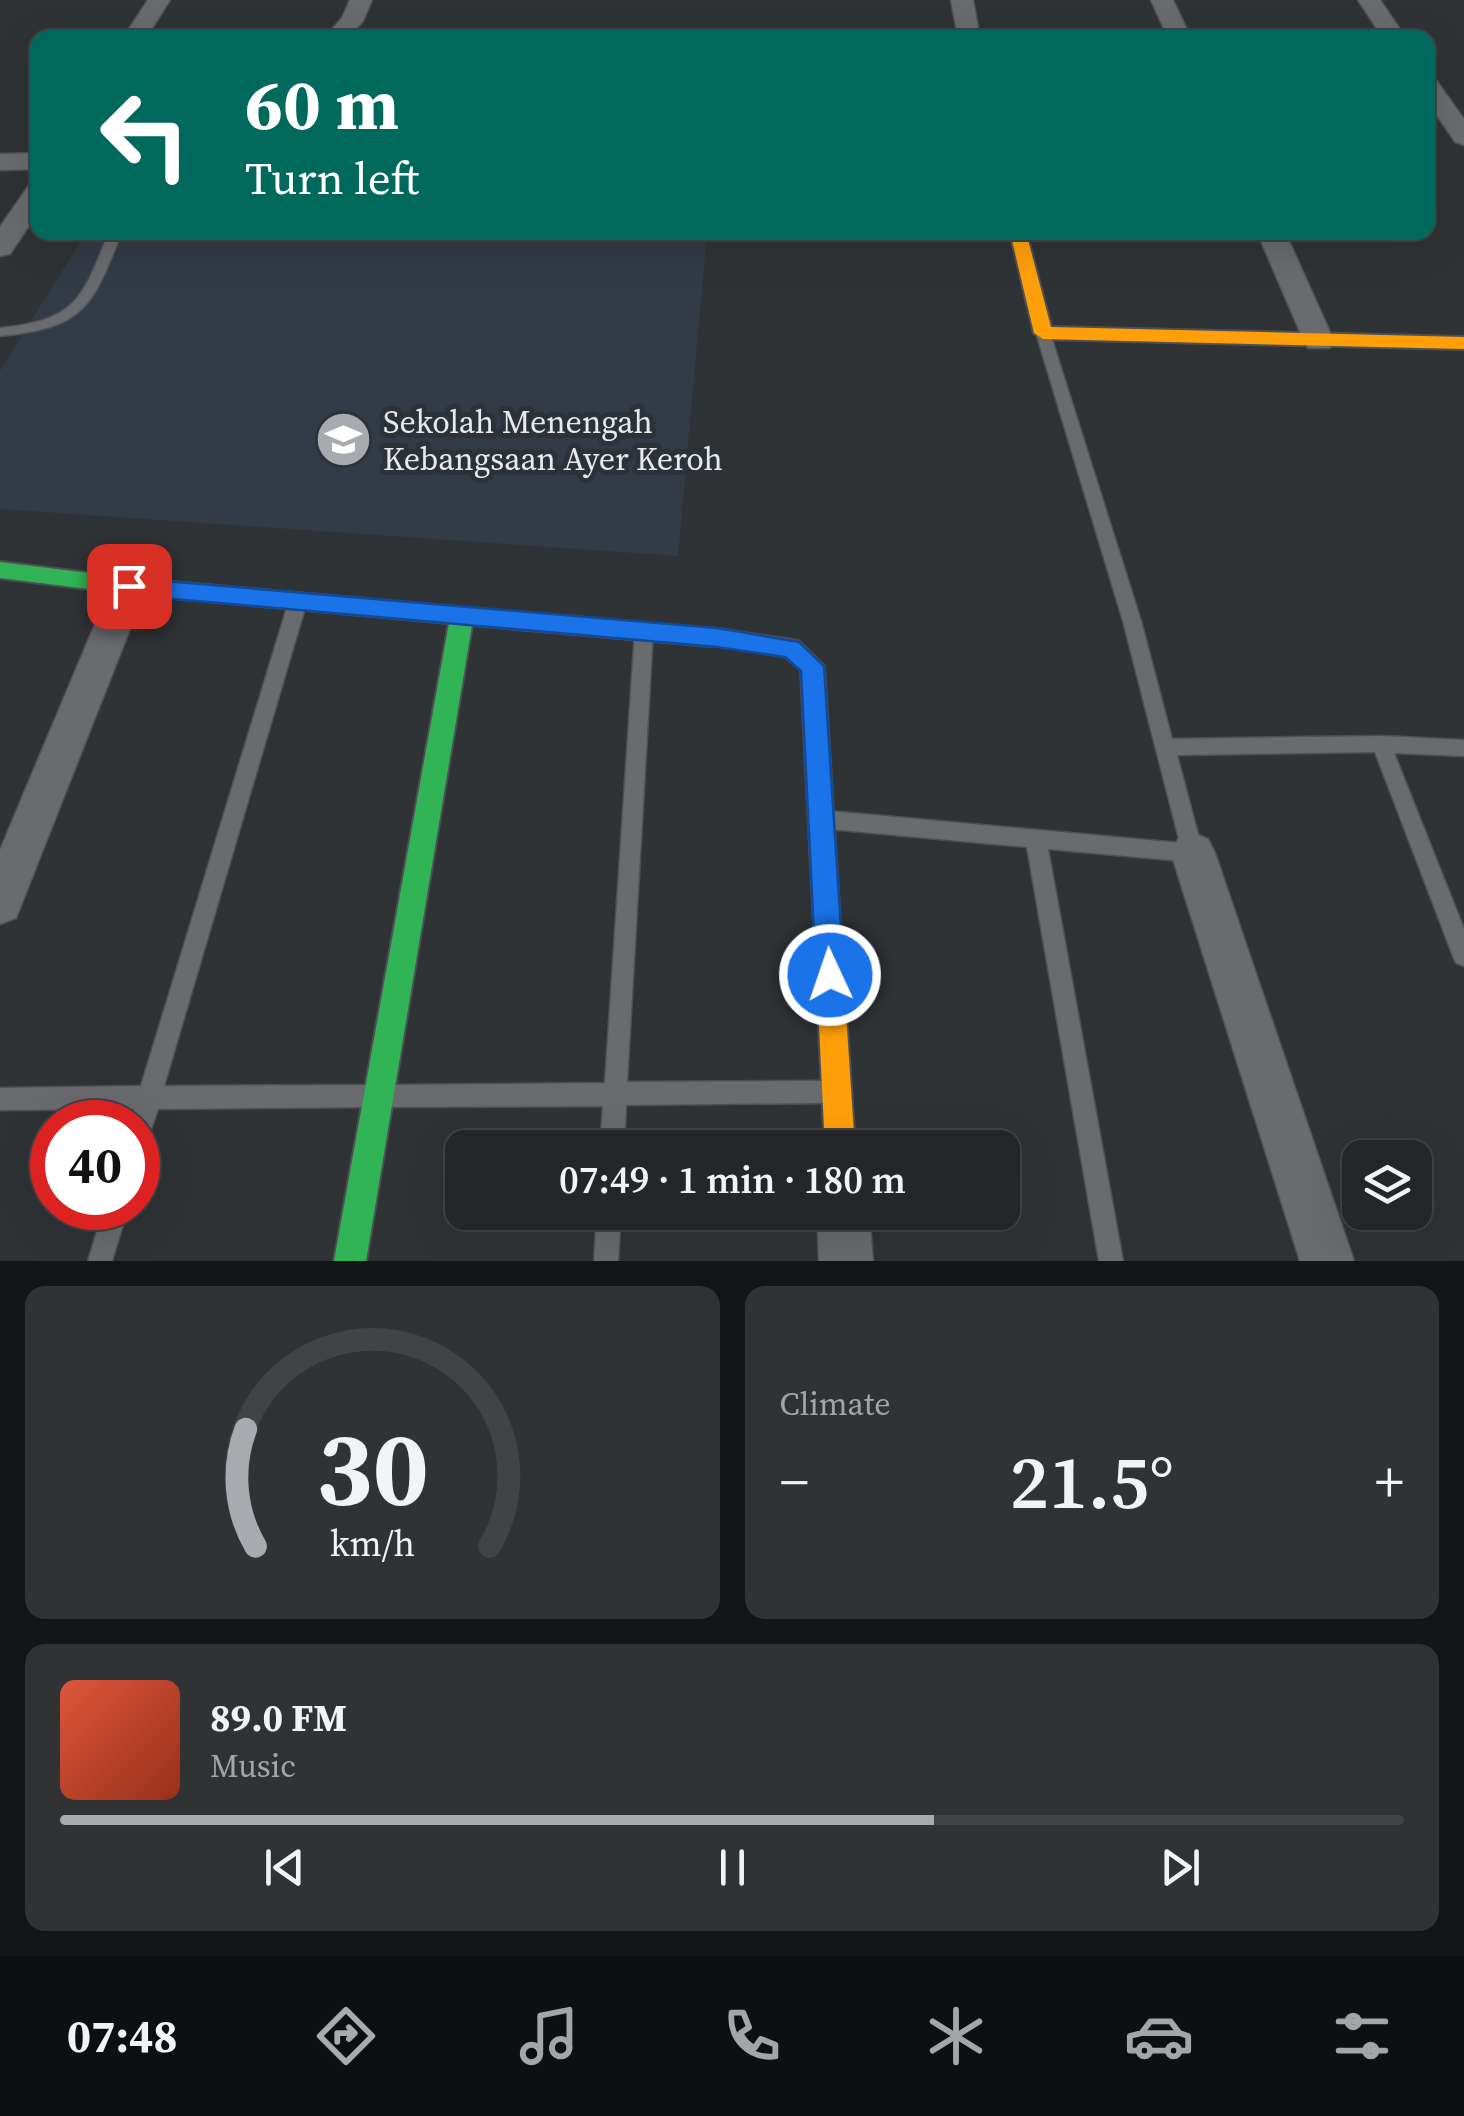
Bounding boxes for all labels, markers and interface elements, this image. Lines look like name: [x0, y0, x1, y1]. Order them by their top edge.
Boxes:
text: 60 m: [245, 56, 399, 152]
icon: left: [80, 70, 210, 200]
text: Turn left: [245, 147, 419, 209]
place label: Sekolah Menengah Kebangsaan Ayer Keroh: [383, 400, 723, 481]
school or university icon: Sekolah Menengah Kebangsaan Ayer Keroh: [314, 410, 374, 470]
pin: [87, 544, 172, 629]
icon: arrive: [102, 559, 157, 614]
position arrow: [778, 923, 882, 1027]
speed limit sign: 40: [30, 1100, 160, 1230]
map controls: [1342, 1140, 1432, 1230]
button: layers: [1342, 1140, 1432, 1230]
text: 07:49 · 1 min · 180 m: [559, 1154, 906, 1206]
text: Climate: [780, 1382, 891, 1426]
text: 30: [316, 1396, 429, 1539]
text: 21.5°: [1010, 1430, 1174, 1533]
text: −: [780, 1444, 809, 1519]
text: +: [1375, 1444, 1404, 1519]
text: km/h: [330, 1519, 415, 1568]
text: 89.0 FM: [210, 1692, 347, 1744]
text: Music: [210, 1744, 296, 1788]
icon: previous: [257, 1840, 312, 1895]
icon: pause: [705, 1840, 760, 1895]
icon: next: [1153, 1840, 1208, 1895]
icon: directions: [311, 2001, 381, 2071]
icon: music: [514, 2001, 584, 2071]
icon: phone: [717, 2001, 787, 2071]
icon: climate: [921, 2001, 991, 2071]
icon: car: [1124, 2001, 1194, 2071]
icon: filters: [1327, 2001, 1397, 2071]
text: 07:48: [67, 2005, 178, 2067]

